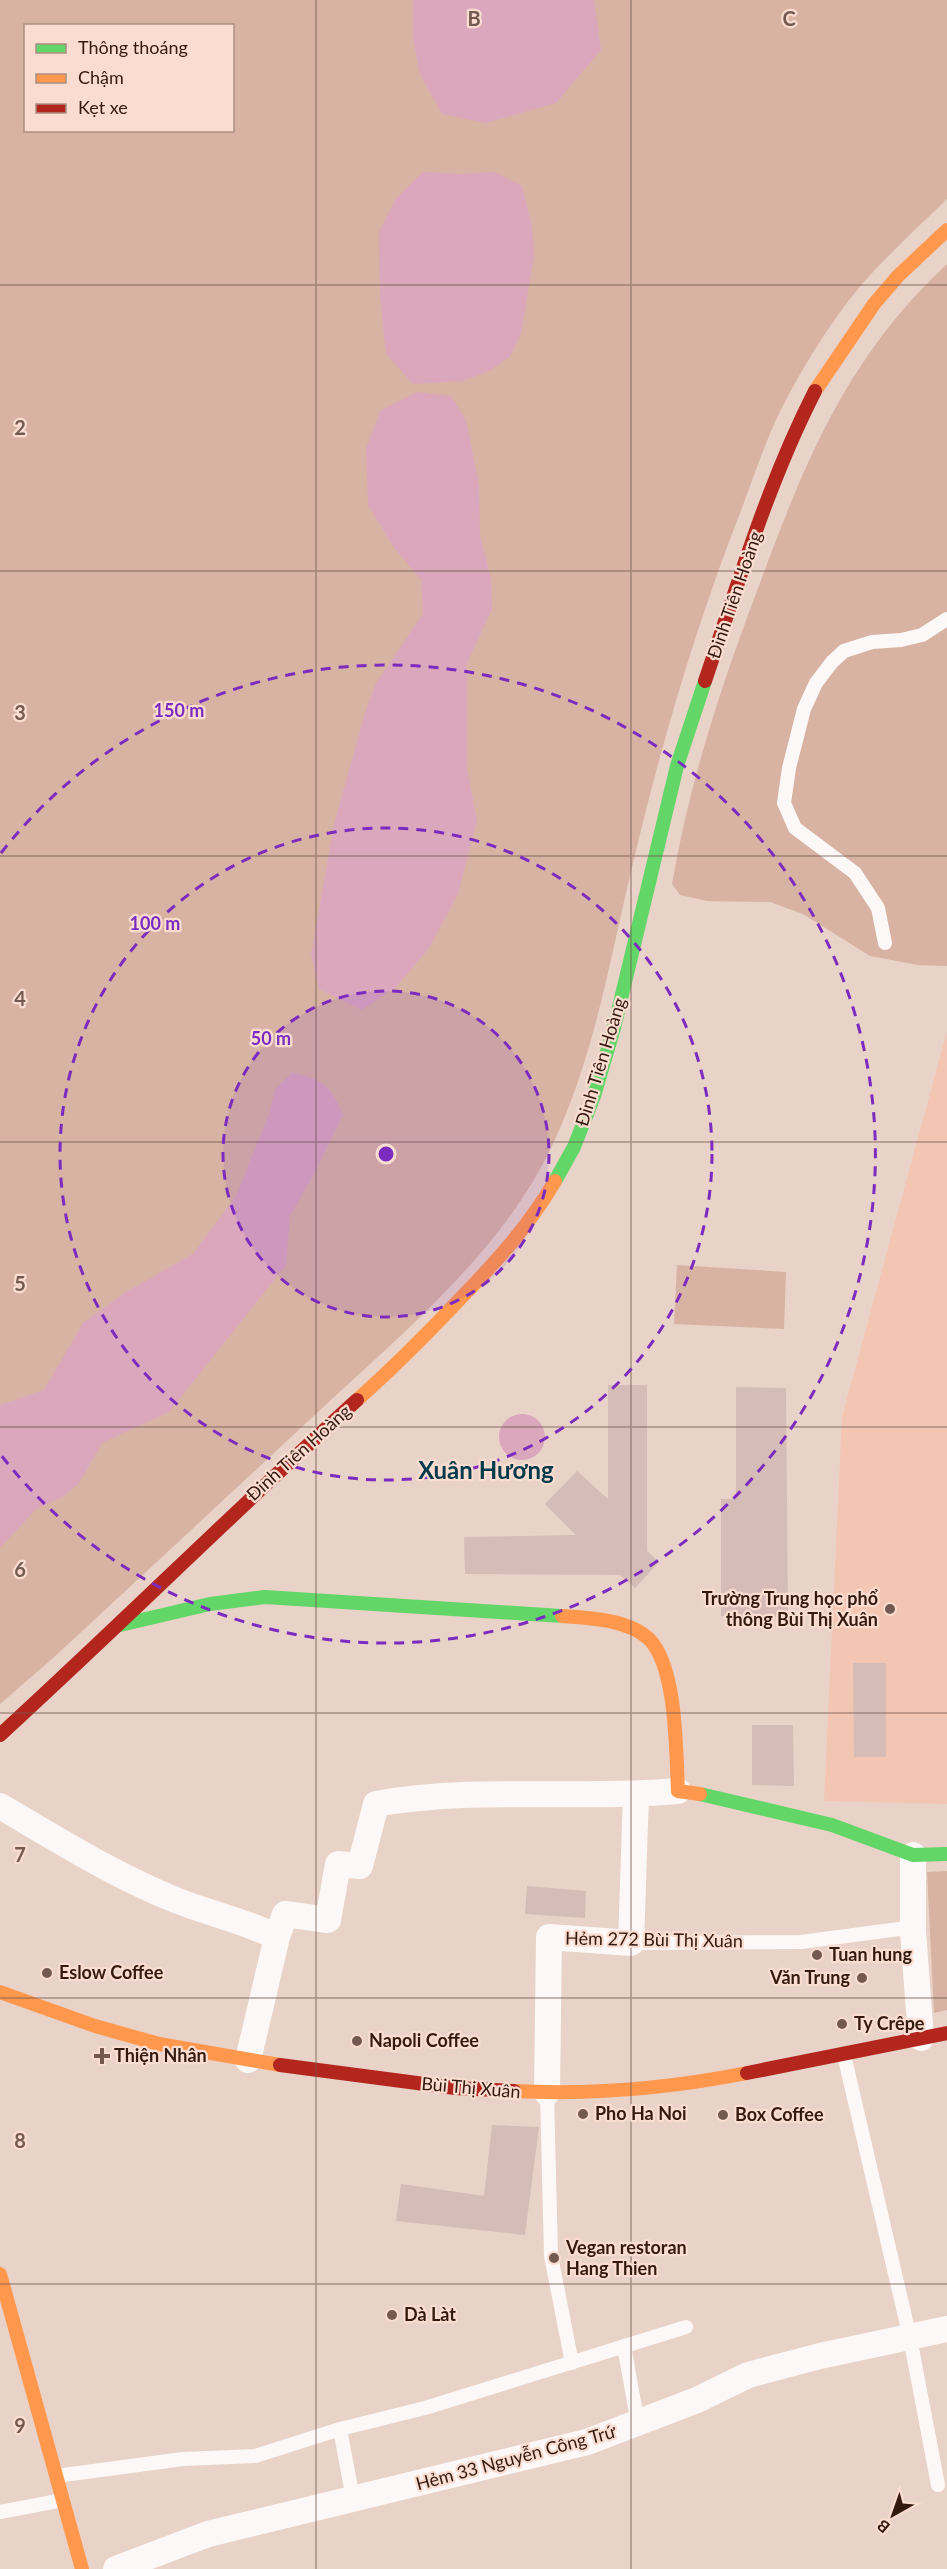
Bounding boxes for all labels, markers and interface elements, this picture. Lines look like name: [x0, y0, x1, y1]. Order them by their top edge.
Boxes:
text: B: [467, 6, 481, 30]
text: C: [782, 6, 796, 30]
legend: [24, 24, 234, 132]
text: Thông thoáng: [78, 36, 188, 58]
text: Chậm: [78, 66, 124, 88]
text: Kẹt xe: [78, 96, 128, 118]
text: 2: [14, 415, 26, 439]
street label: Đinh Tiên Hoàng: [702, 528, 766, 661]
text: 150 m: [154, 699, 204, 721]
text: 3: [14, 700, 26, 724]
text: 100 m: [130, 912, 180, 934]
text: 4: [14, 986, 26, 1010]
street label: Đinh Tiên Hoàng: [570, 995, 630, 1129]
text: 50 m: [251, 1027, 291, 1049]
centre of rings: [376, 1144, 396, 1164]
text: 5: [14, 1271, 26, 1295]
street label: Đinh Tiên Hoàng: [241, 1400, 355, 1505]
district label: Xuân Hương: [418, 1455, 554, 1484]
text: 6: [14, 1557, 26, 1581]
place label: Trường Trung học phổ thông Bùi Thị Xuân: [702, 1587, 878, 1630]
marker: Trường Trung học phổ thông Bùi Thị Xuân: [883, 1602, 897, 1616]
text: 7: [14, 1842, 26, 1866]
street label: Hẻm 272 Bùi Thị Xuân: [565, 1926, 743, 1952]
place label: Tuan hung: [829, 1943, 912, 1965]
marker: Tuan hung: [810, 1948, 824, 1962]
place label: Eslow Coffee: [59, 1961, 164, 1983]
marker: Eslow Coffee: [40, 1966, 54, 1980]
place label: Văn Trung: [769, 1966, 850, 1988]
marker: Văn Trung: [855, 1971, 869, 1985]
place label: Ty Crêpe: [854, 2012, 925, 2034]
marker: Ty Crêpe: [835, 2017, 849, 2031]
place label: Napoli Coffee: [369, 2029, 479, 2051]
marker: Napoli Coffee: [350, 2034, 364, 2048]
place label: Thiện Nhân: [114, 2044, 207, 2066]
marker: Thiện Nhân: [95, 2049, 109, 2063]
street label: Bùi Thị Xuân: [421, 2072, 522, 2102]
place label: Pho Ha Noi: [595, 2102, 687, 2124]
place label: Box Coffee: [735, 2103, 824, 2125]
marker: Pho Ha Noi: [576, 2107, 590, 2121]
marker: Box Coffee: [716, 2108, 730, 2122]
text: 8: [14, 2128, 26, 2152]
place label: Vegan restoran Hang Thien: [565, 2236, 687, 2279]
marker: Vegan restoran Hang Thien: [547, 2251, 561, 2265]
place label: Dà Làt: [404, 2303, 456, 2325]
marker: Dà Làt: [385, 2308, 399, 2322]
text: 9: [14, 2413, 26, 2437]
street label: Hẻm 33 Nguyễn Công Trứ: [413, 2420, 619, 2494]
north arrow: [863, 2485, 923, 2545]
text: B: [873, 2516, 893, 2538]

